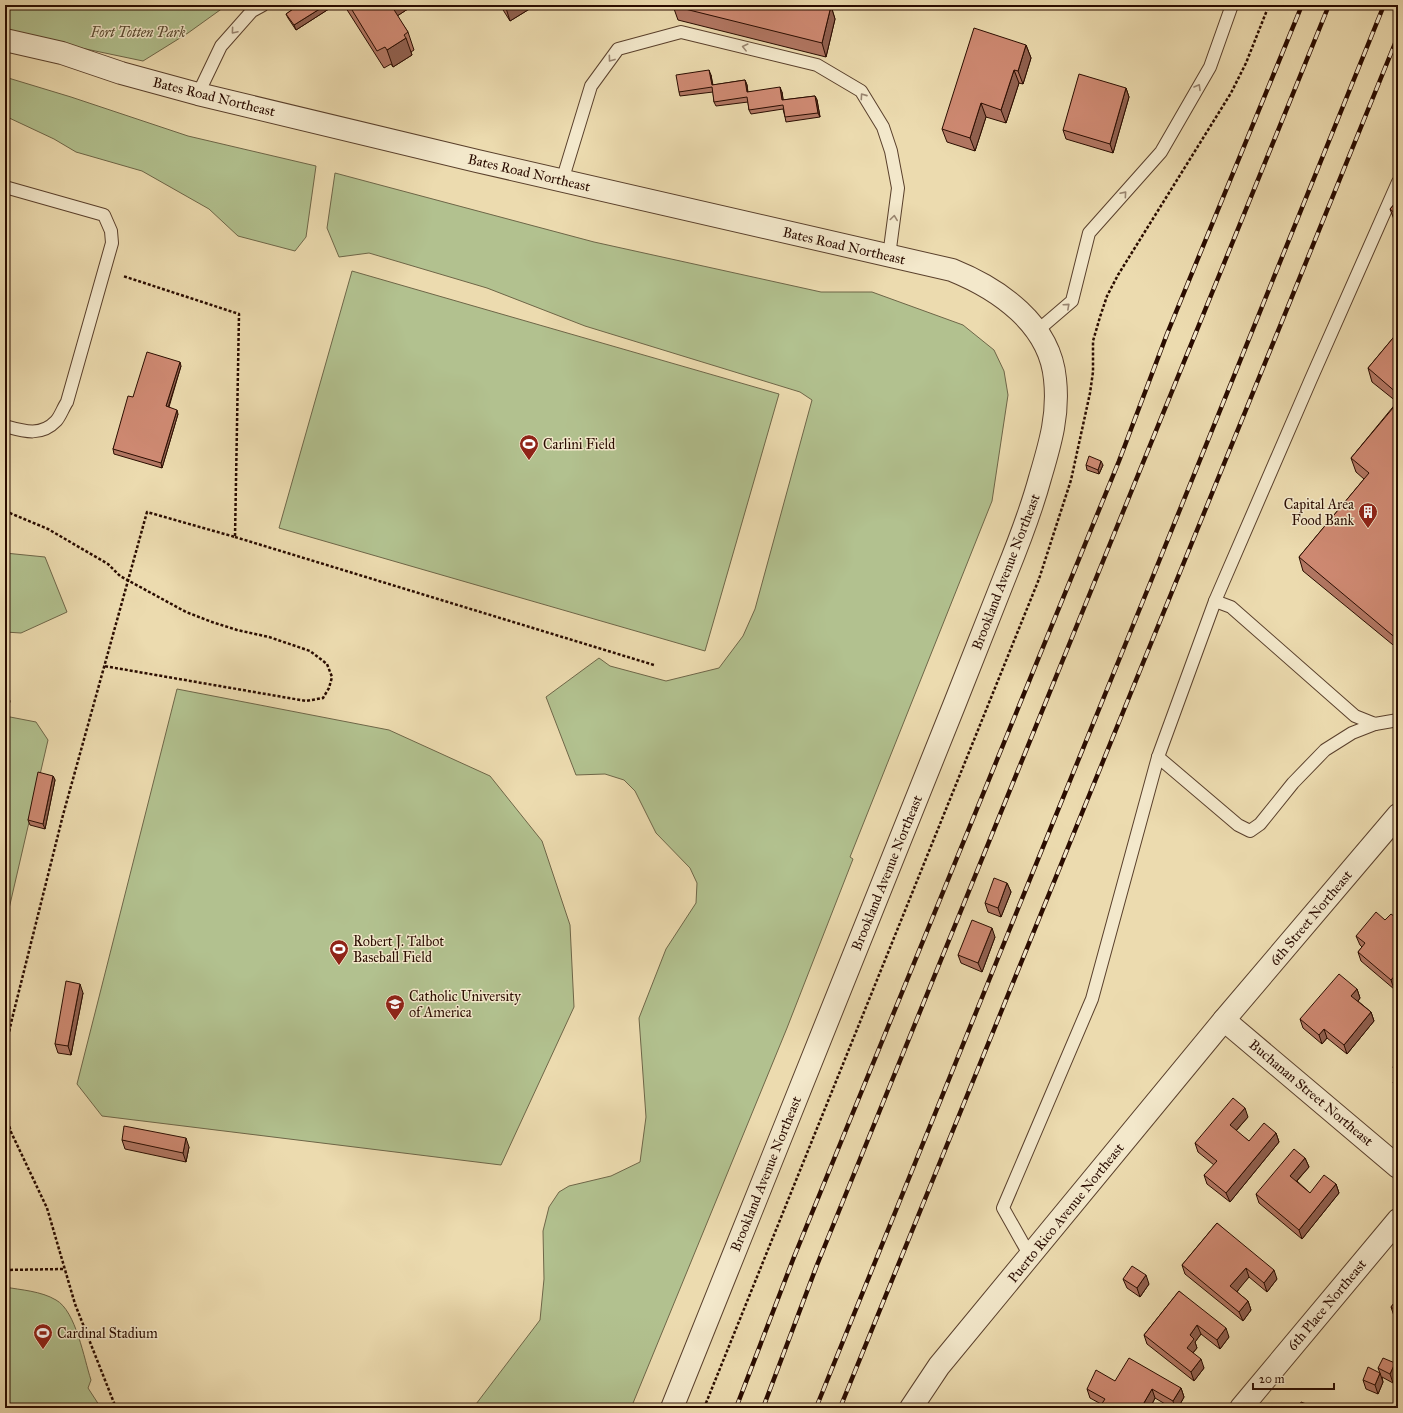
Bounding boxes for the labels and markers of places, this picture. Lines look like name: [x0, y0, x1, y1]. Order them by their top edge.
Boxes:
sports icon: Carlini Field: [518, 433, 540, 461]
place label: Carlini Field: [543, 436, 615, 453]
place label: Capital Area Food Bank: [1284, 496, 1354, 529]
building icon: Capital Area Food Bank: [1357, 501, 1379, 529]
place label: Robert J. Talbot Baseball Field: [353, 933, 444, 966]
sports icon: Robert J. Talbot Baseball Field: [328, 938, 350, 966]
place label: Catholic University of America: [409, 988, 521, 1021]
school or university icon: Catholic University of America: [384, 993, 406, 1021]
sports icon: Cardinal Stadium: [32, 1322, 54, 1350]
place label: Cardinal Stadium: [57, 1325, 158, 1342]

